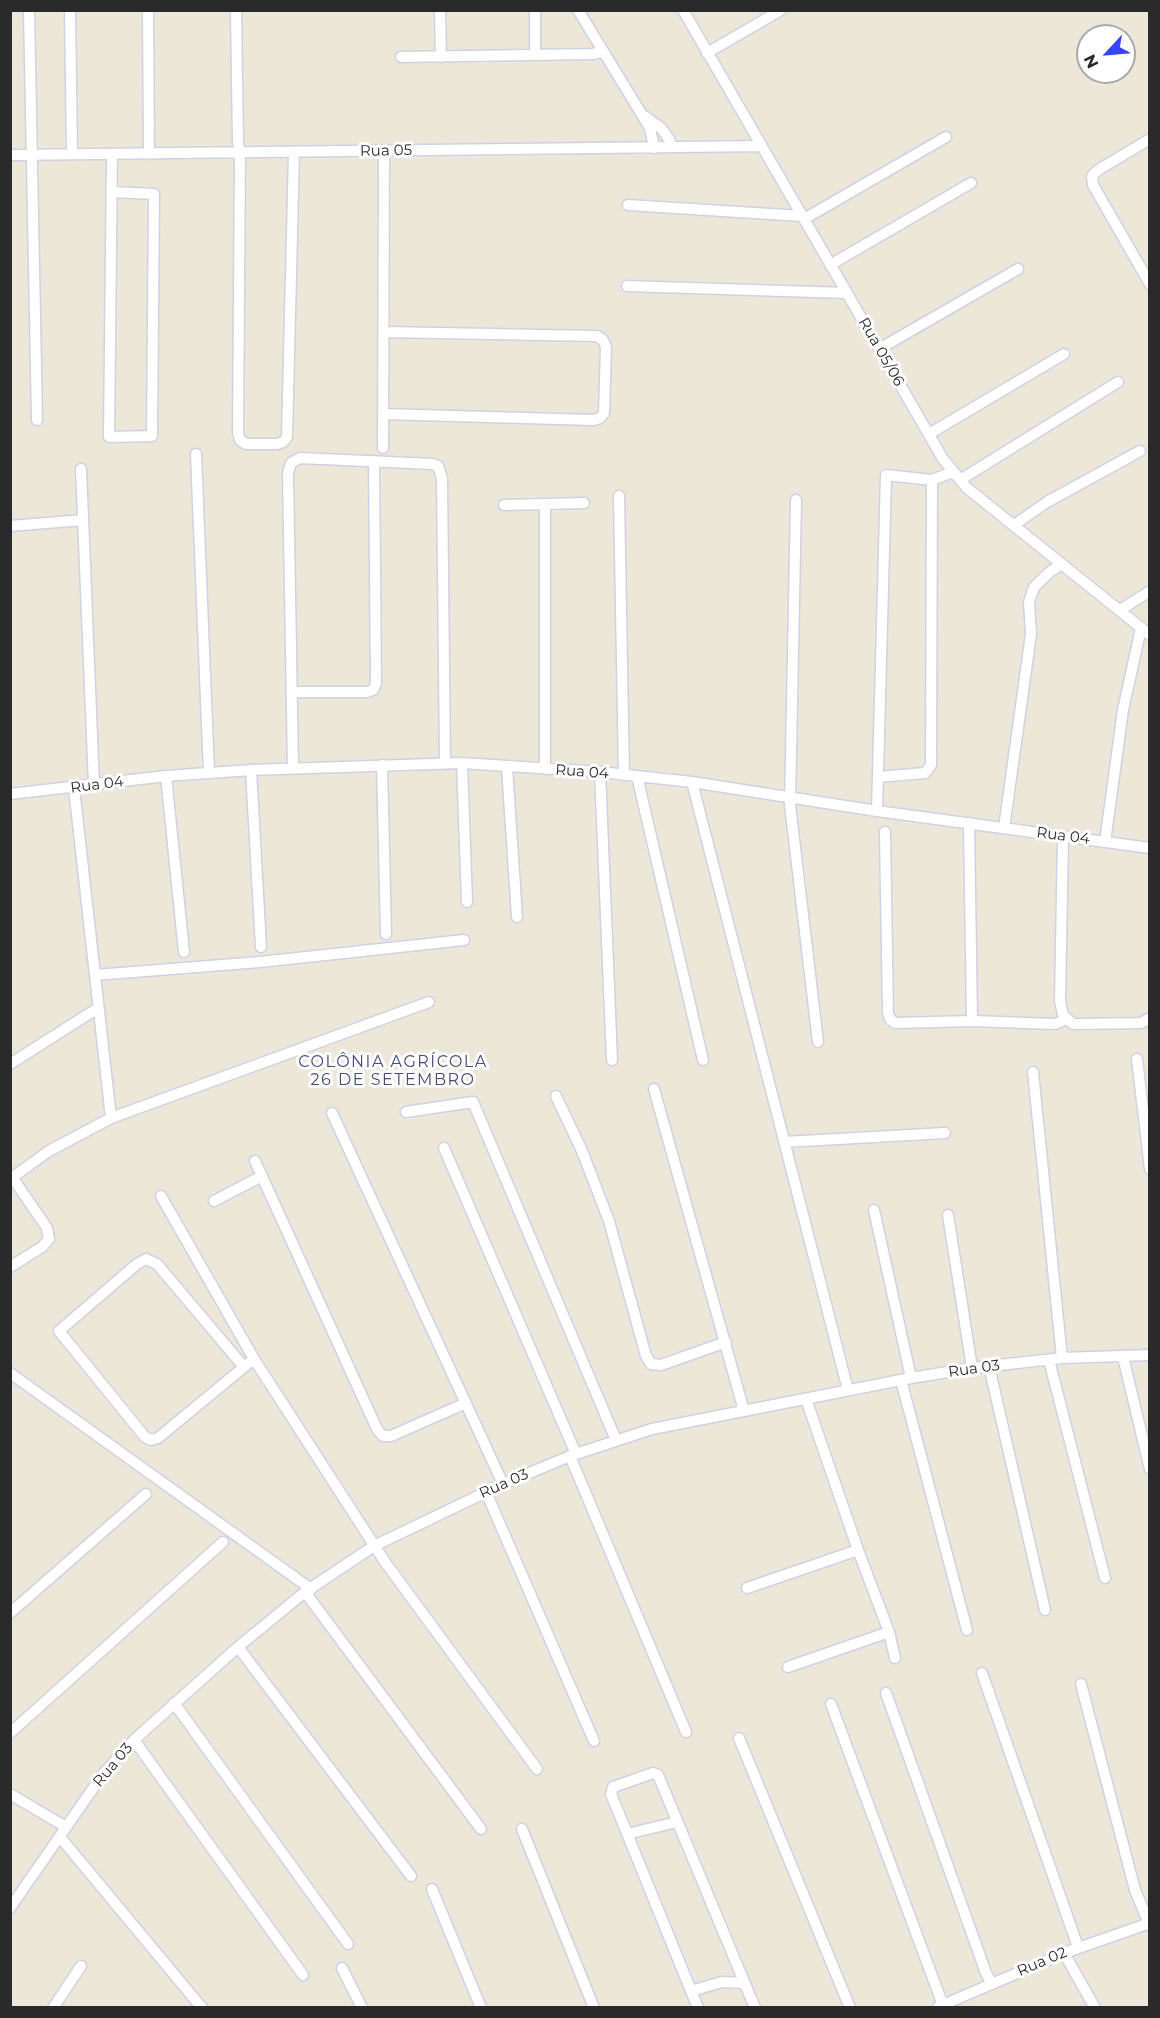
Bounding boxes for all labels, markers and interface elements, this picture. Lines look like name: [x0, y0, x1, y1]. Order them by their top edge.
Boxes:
north arrow: [1076, 24, 1136, 84]
text: N: [1080, 51, 1103, 71]
street label: Rua 05: [360, 142, 412, 160]
street label: Rua 05/06: [854, 315, 908, 389]
street label: Rua 04: [555, 761, 609, 783]
street label: Rua 04: [69, 773, 125, 797]
street label: Rua 04: [1035, 824, 1091, 848]
district label: COLÔNIA AGRÍCOLA 26 DE SETEMBRO: [298, 1052, 488, 1090]
street label: Rua 03: [947, 1356, 1001, 1382]
street label: Rua 03: [477, 1465, 531, 1503]
street label: Rua 03: [89, 1739, 137, 1791]
street label: Rua 02: [1014, 1944, 1070, 1980]

